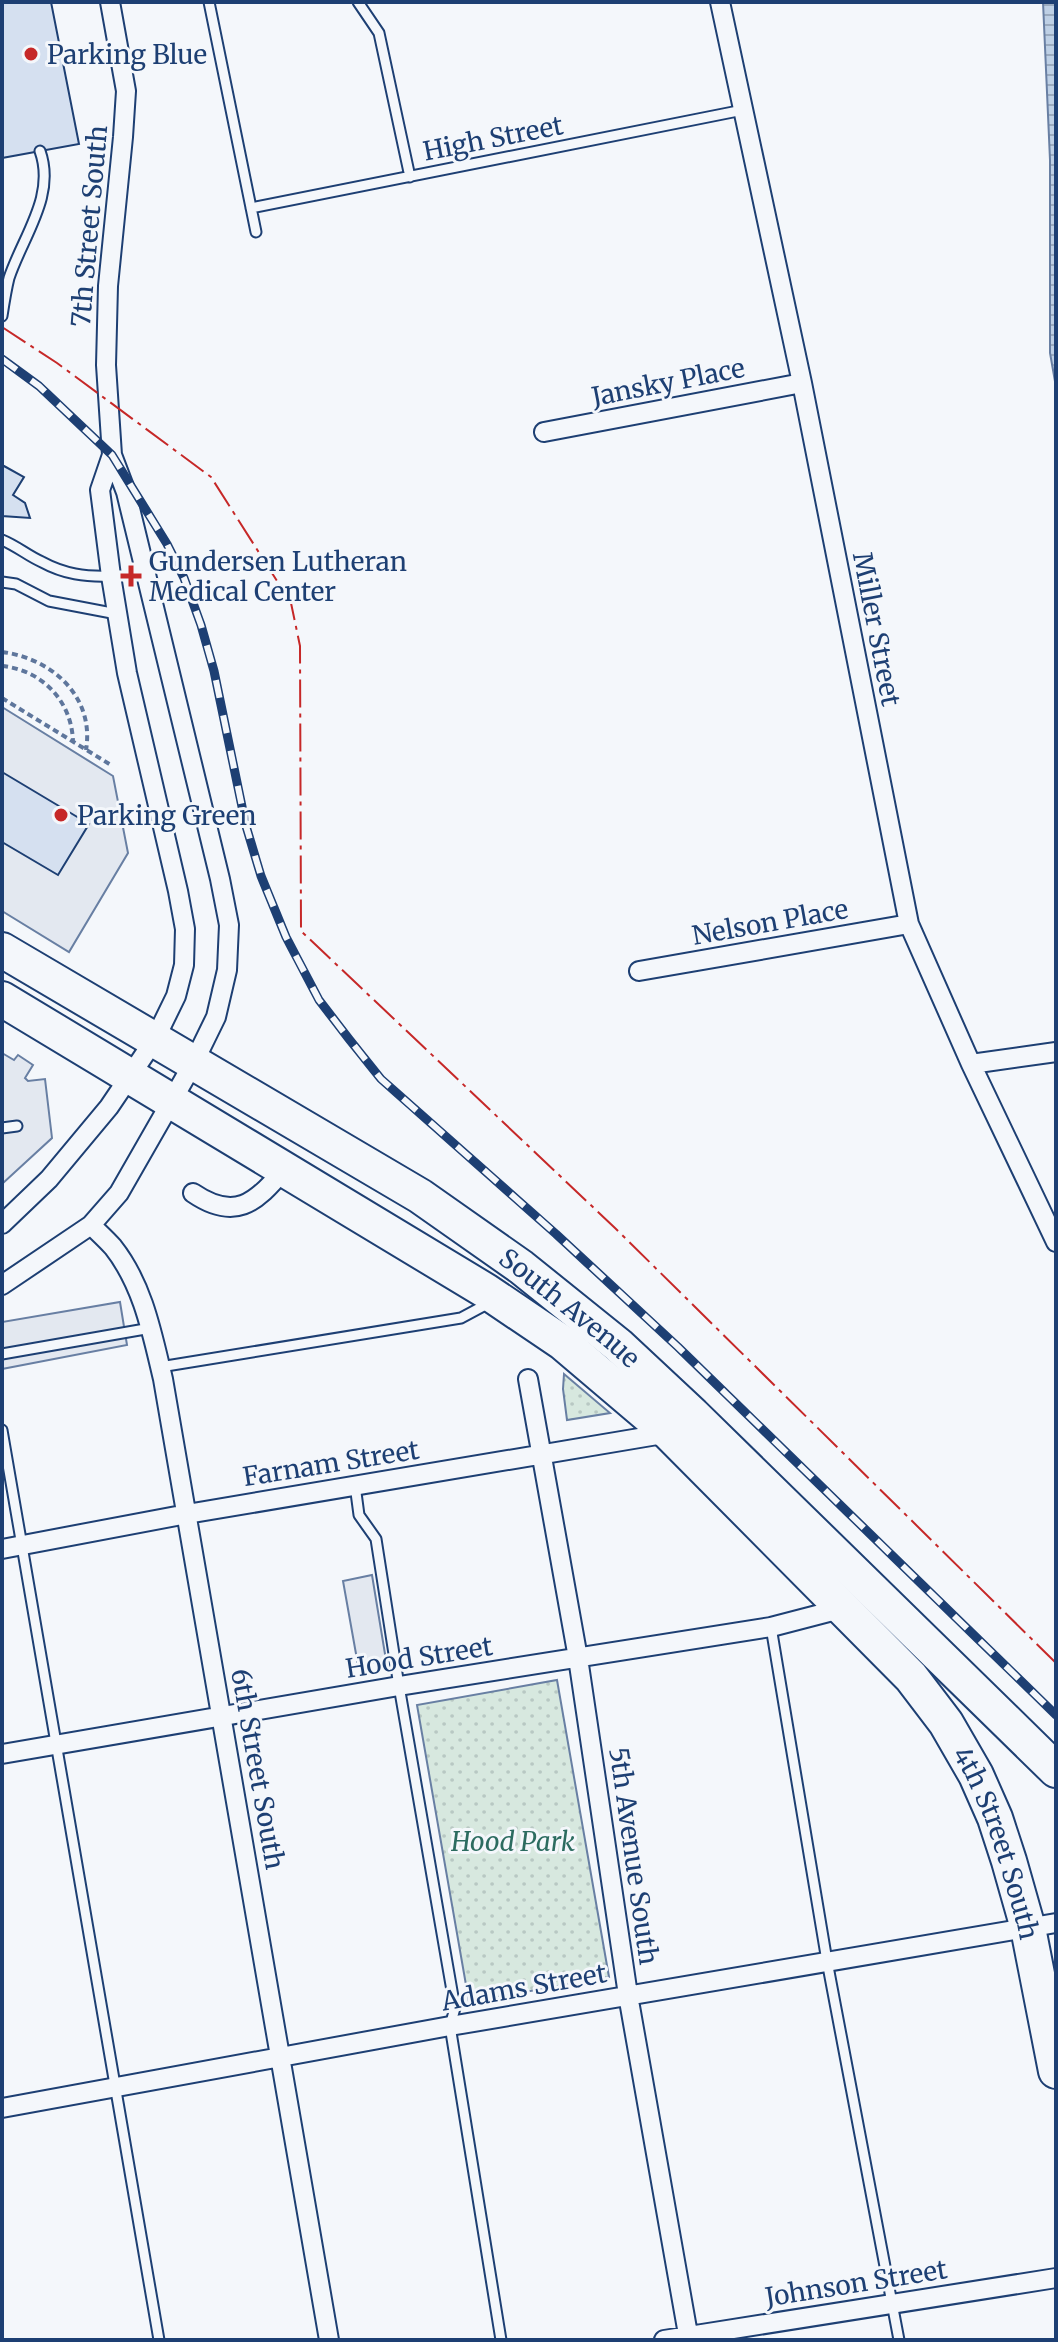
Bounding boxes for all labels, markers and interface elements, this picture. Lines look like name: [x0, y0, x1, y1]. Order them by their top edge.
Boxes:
place label: Parking Blue: [47, 38, 207, 71]
marker: Parking Blue: [22, 45, 40, 63]
street label: High Street: [420, 108, 566, 168]
street label: 7th Street South: [64, 124, 114, 328]
street label: Jansky Place: [588, 351, 747, 413]
place label: Gundersen Lutheran Medical Center: [149, 545, 407, 608]
street label: Miller Street: [846, 549, 908, 709]
marker: Gundersen Lutheran Medical Center: [120, 565, 142, 587]
place label: Parking Green: [77, 799, 257, 832]
marker: Parking Green: [52, 806, 70, 824]
street label: Nelson Place: [689, 892, 851, 952]
street label: South Avenue: [493, 1241, 647, 1374]
street label: Farnam Street: [241, 1433, 421, 1493]
street label: Hood Street: [343, 1629, 495, 1685]
street label: 6th Street South: [224, 1666, 292, 1872]
street label: 4th Street South: [946, 1740, 1046, 1942]
street label: 5th Avenue South: [602, 1745, 666, 1967]
park label: Hood Park: [450, 1825, 575, 1858]
street label: Adams Street: [438, 1956, 609, 2018]
street label: Johnson Street: [762, 2252, 949, 2314]

